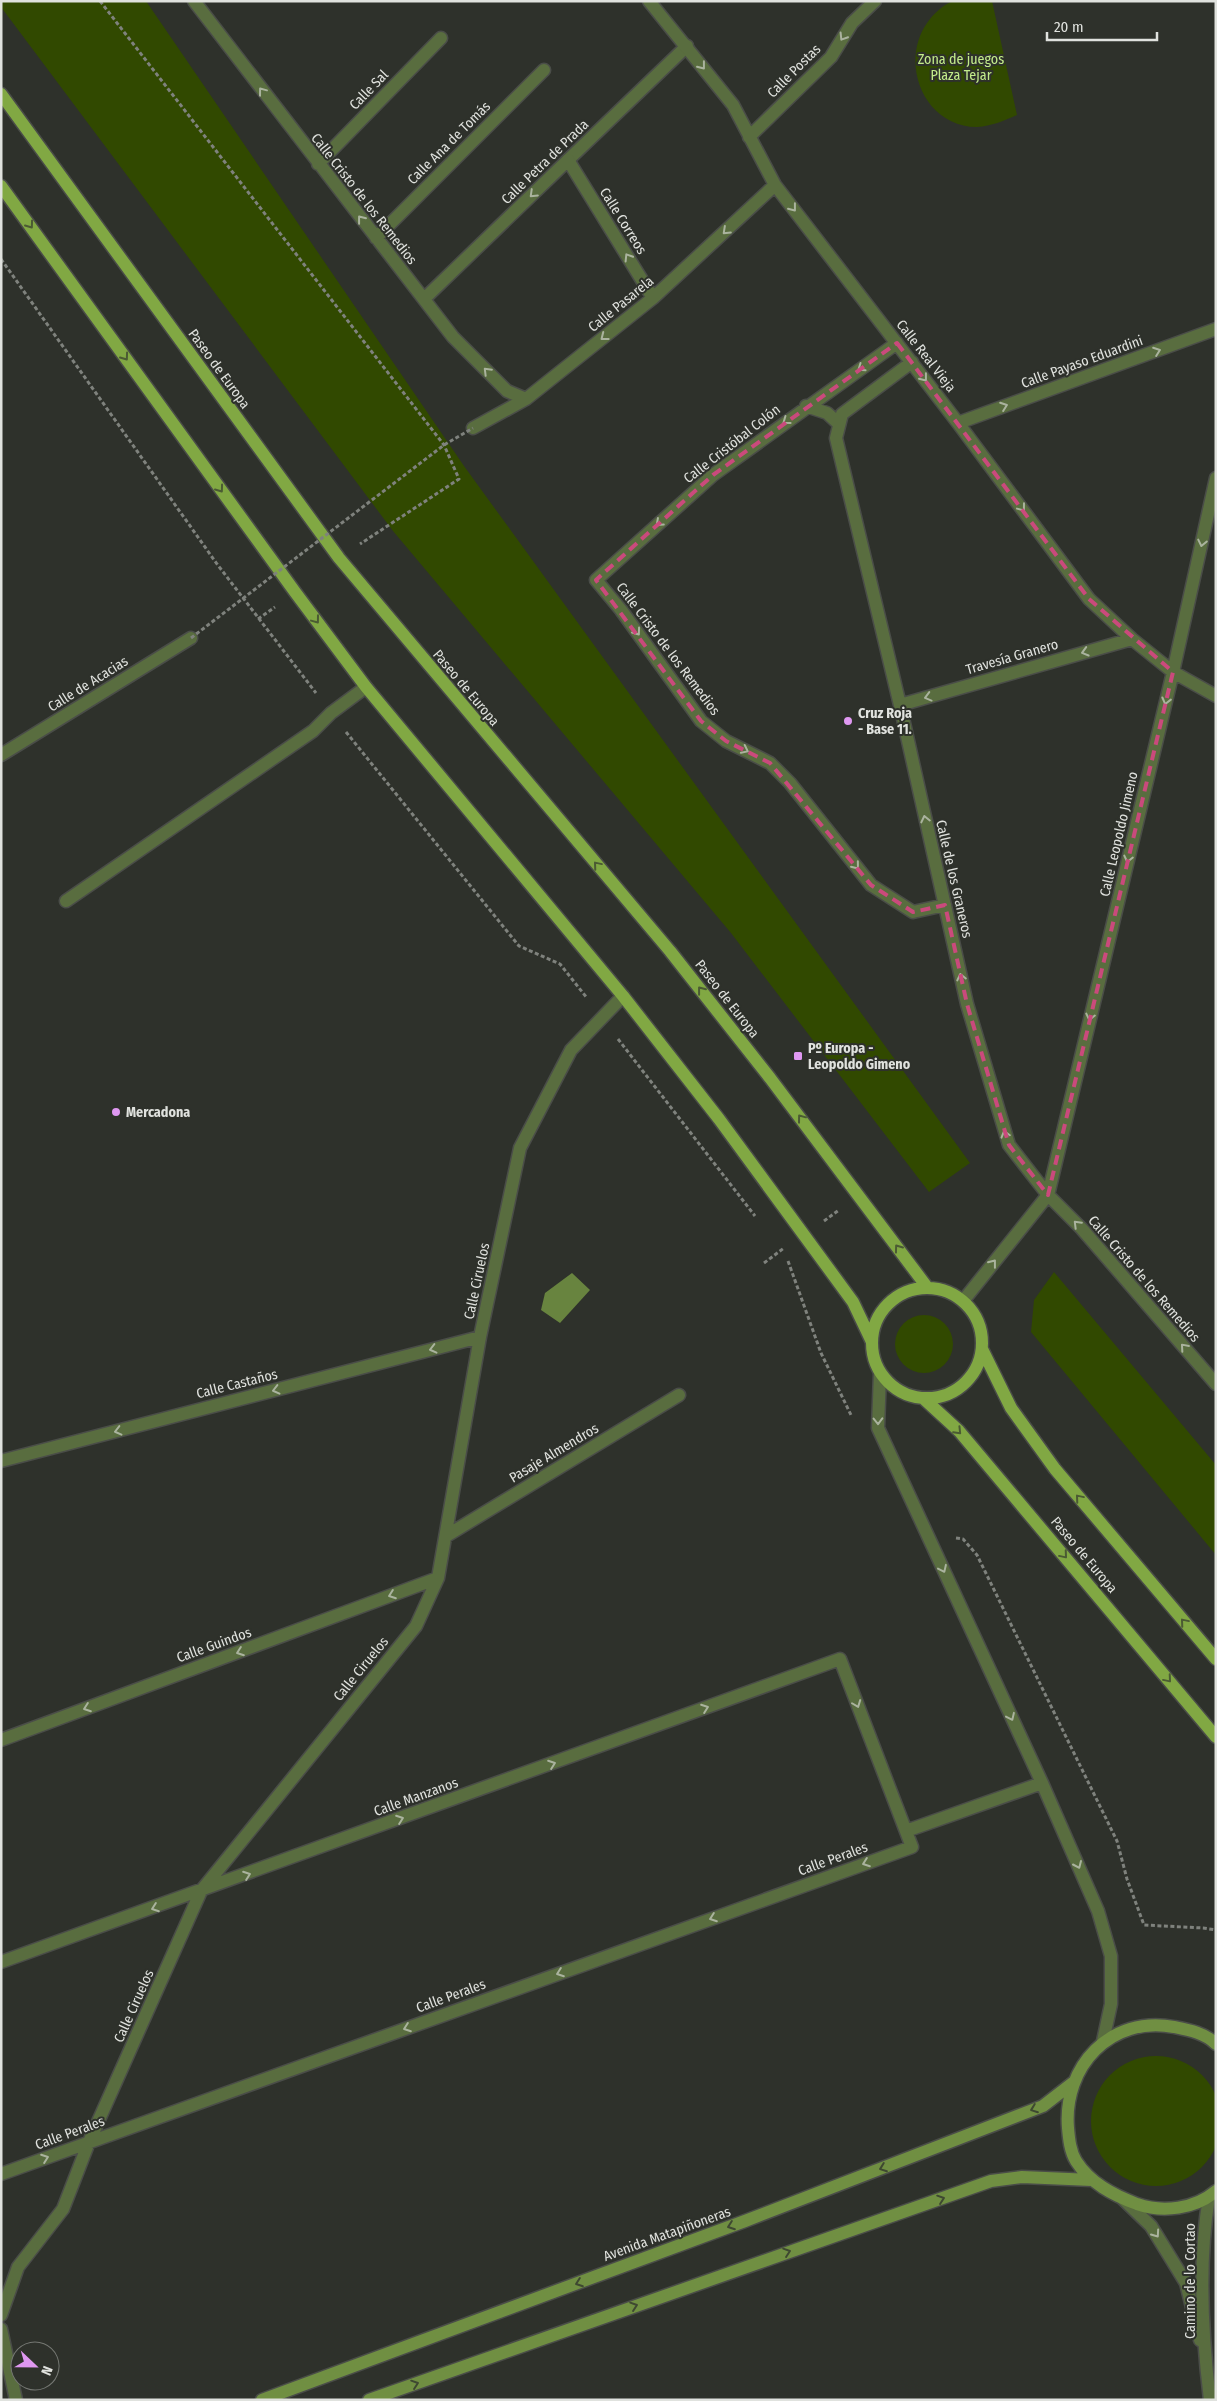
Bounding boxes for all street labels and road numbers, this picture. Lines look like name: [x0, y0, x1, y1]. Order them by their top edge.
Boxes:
street label: Calle Postas: [764, 41, 824, 101]
street label: Calle Sal: [346, 66, 392, 113]
street label: Calle Ana de Tomás: [404, 98, 494, 188]
street label: Calle Petra de Prada: [498, 116, 592, 208]
street label: Calle Cristo de los Remedios: [307, 130, 421, 268]
street label: Calle Correos: [596, 185, 650, 257]
street label: Calle Pasarela: [585, 272, 657, 336]
street label: Calle Real Vieja: [892, 316, 960, 396]
street label: Paseo de Europa: [184, 326, 254, 412]
street label: Calle Payaso Eduardini: [1019, 332, 1145, 392]
street label: Calle Cristóbal Colón: [680, 401, 784, 487]
street label: Calle Cristo de los Remedios: [612, 579, 724, 719]
street label: Travesía Granero: [964, 636, 1060, 678]
street label: Paseo de Europa: [429, 646, 503, 730]
street label: Calle de Acacias: [45, 653, 131, 715]
street label: Calle Leopoldo Jimeno: [1096, 770, 1142, 898]
street label: Calle de los Graneros: [932, 818, 976, 940]
street label: Paseo de Europa: [691, 957, 763, 1042]
street label: Calle Cristo de los Remedios: [1084, 1212, 1204, 1346]
street label: Calle Ciruelos: [461, 1241, 493, 1321]
street label: Calle Castaños: [195, 1366, 279, 1402]
street label: Pasaje Almendros: [506, 1420, 602, 1486]
street label: Paseo de Europa: [1047, 1513, 1121, 1597]
street label: Calle Guindos: [174, 1624, 254, 1666]
street label: Calle Ciruelos: [330, 1633, 392, 1705]
street label: Calle Manzanos: [372, 1774, 460, 1820]
street label: Calle Perales: [796, 1839, 870, 1879]
street label: Calle Ciruelos: [110, 1967, 158, 2045]
street label: Calle Perales: [414, 1976, 488, 2016]
street label: Calle Perales: [33, 2113, 107, 2153]
street label: Avenida Matapiñoneras: [601, 2203, 733, 2265]
street label: Camino de lo Cortao: [1182, 2223, 1199, 2339]

